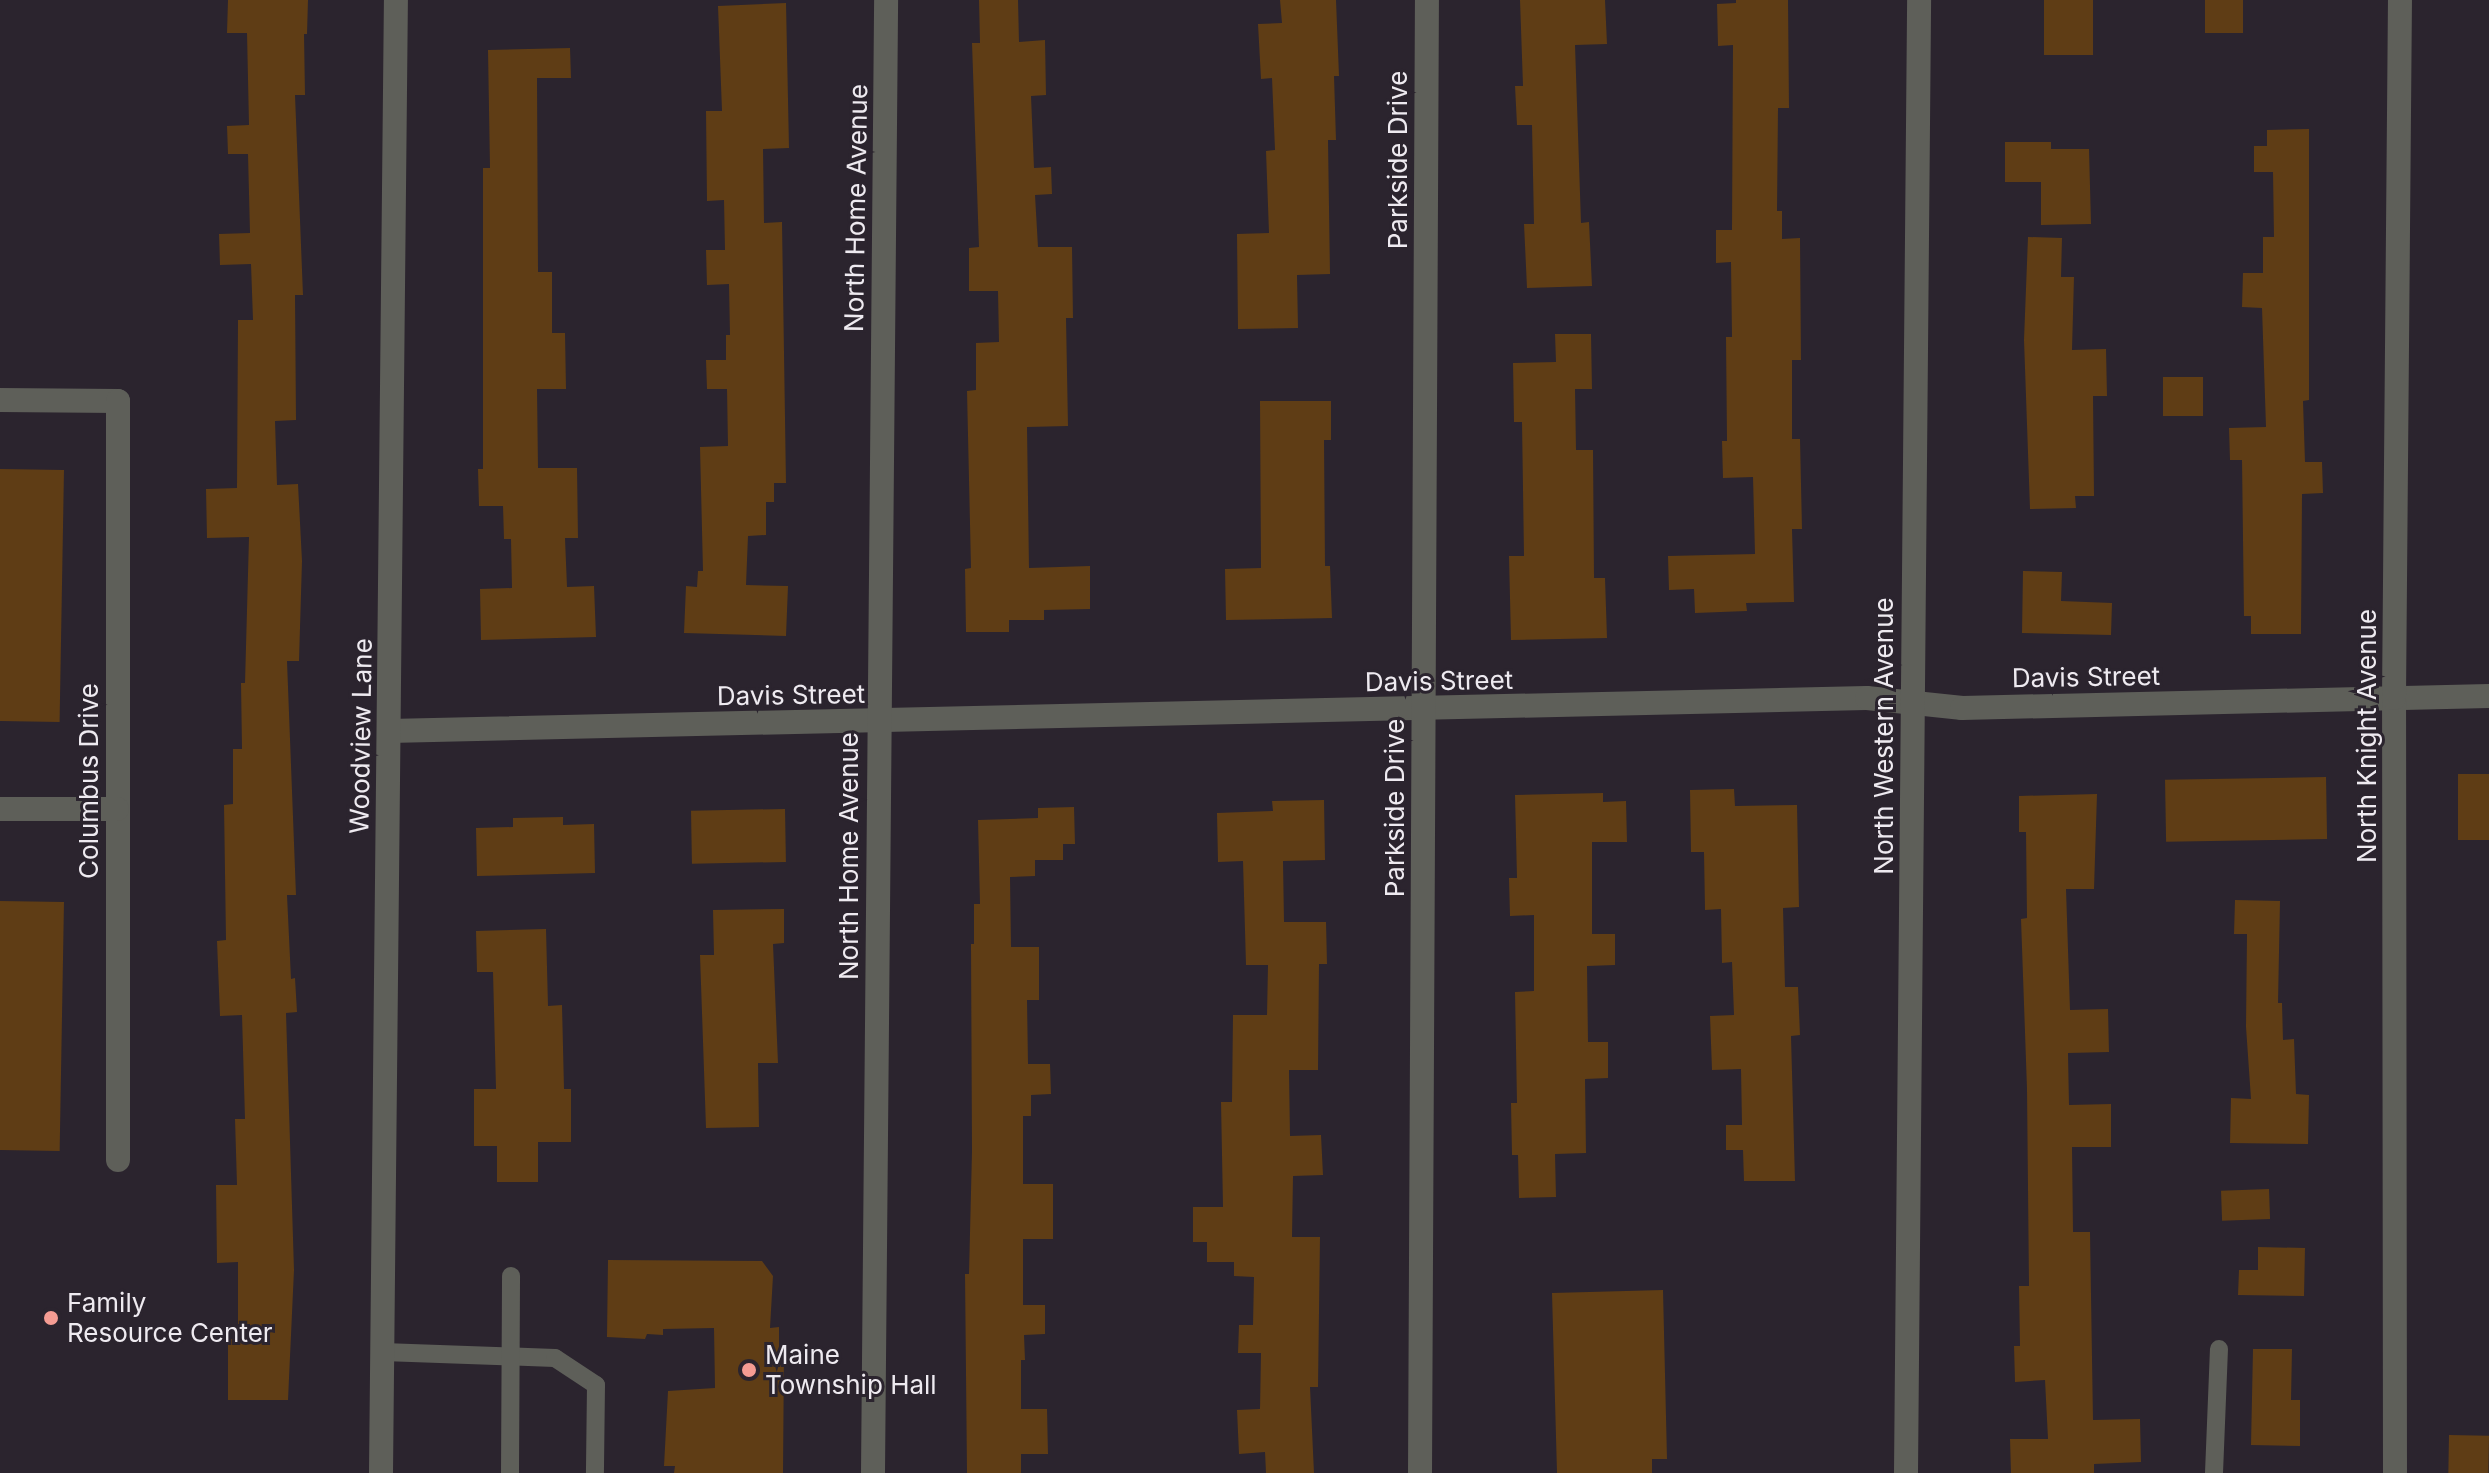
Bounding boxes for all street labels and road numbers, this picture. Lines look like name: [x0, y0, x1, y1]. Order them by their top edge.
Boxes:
street label: Parkside Drive: [1382, 71, 1414, 249]
street label: North Home Avenue: [838, 84, 874, 332]
street label: North Western Avenue: [1868, 597, 1900, 875]
street label: North Knight Avenue: [2351, 609, 2383, 863]
street label: Woodview Lane: [344, 638, 378, 834]
street label: Davis Street: [2012, 660, 2160, 694]
street label: Davis Street: [1365, 664, 1513, 698]
street label: Davis Street: [717, 678, 865, 712]
street label: Columbus Drive: [73, 683, 105, 879]
street label: Parkside Drive: [1379, 719, 1411, 897]
street label: North Home Avenue: [833, 732, 865, 980]

